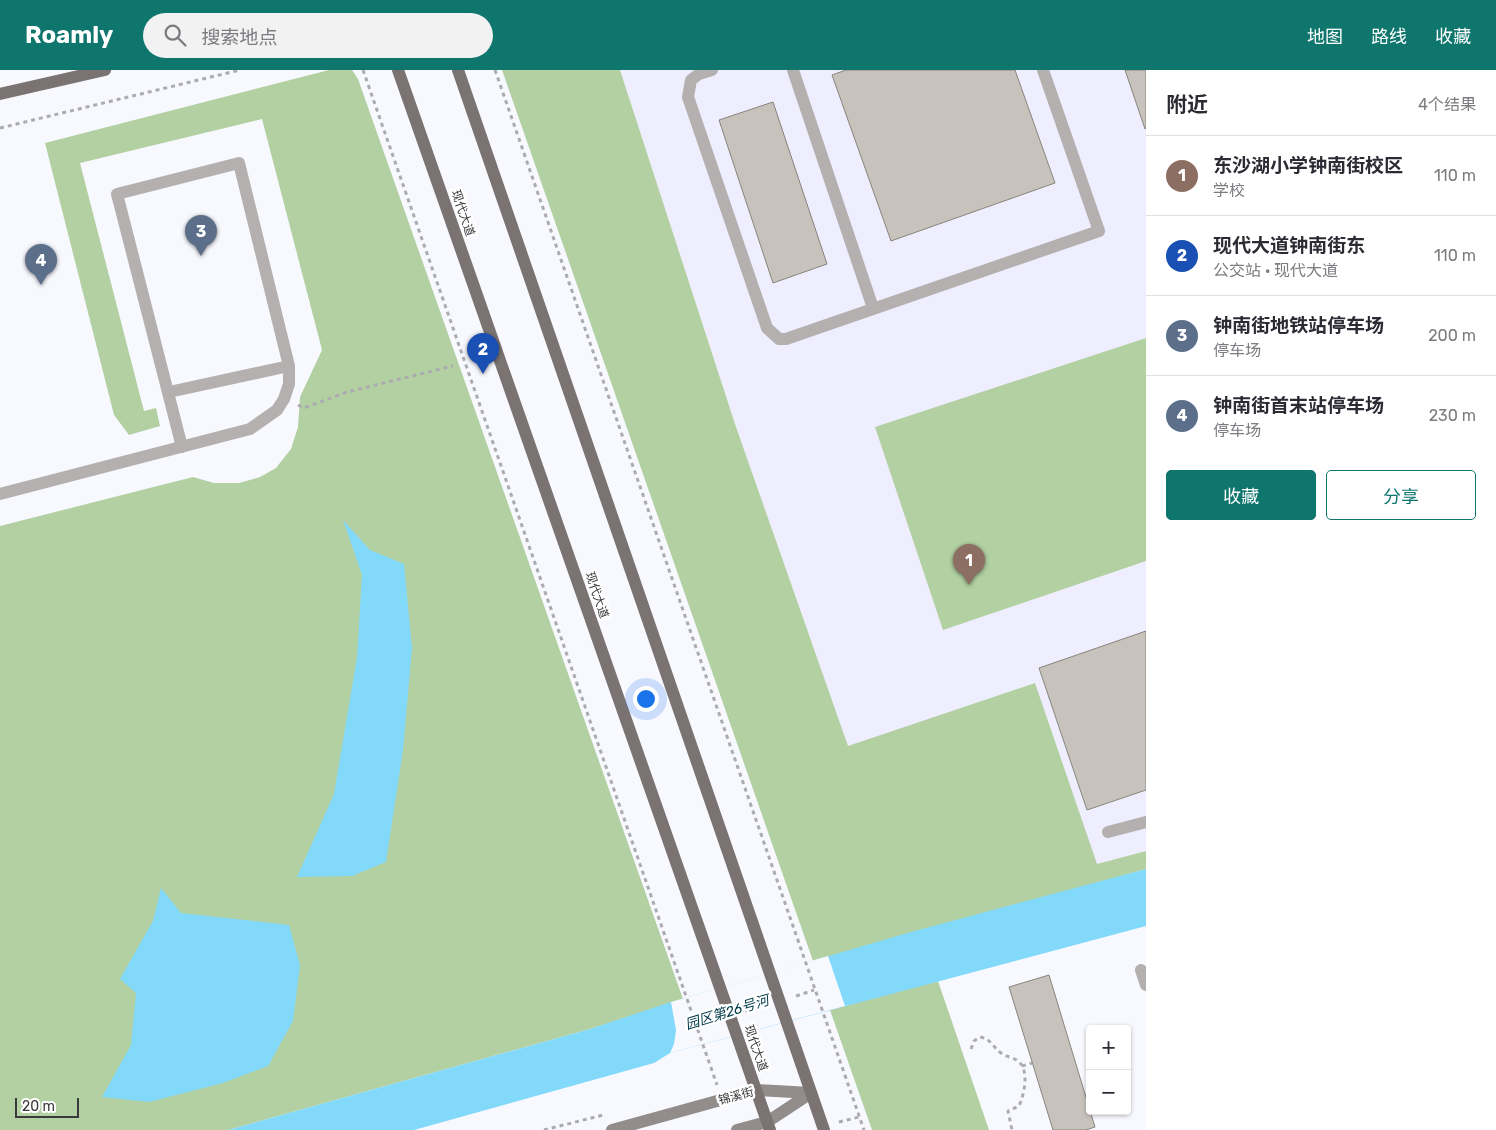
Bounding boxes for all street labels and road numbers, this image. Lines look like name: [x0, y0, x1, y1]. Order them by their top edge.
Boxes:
street label: 现代大道: [449, 188, 477, 238]
street label: 现代大道: [583, 570, 611, 620]
street label: 现代大道: [742, 1023, 770, 1073]
street label: 锦溪街: [717, 1085, 755, 1107]

